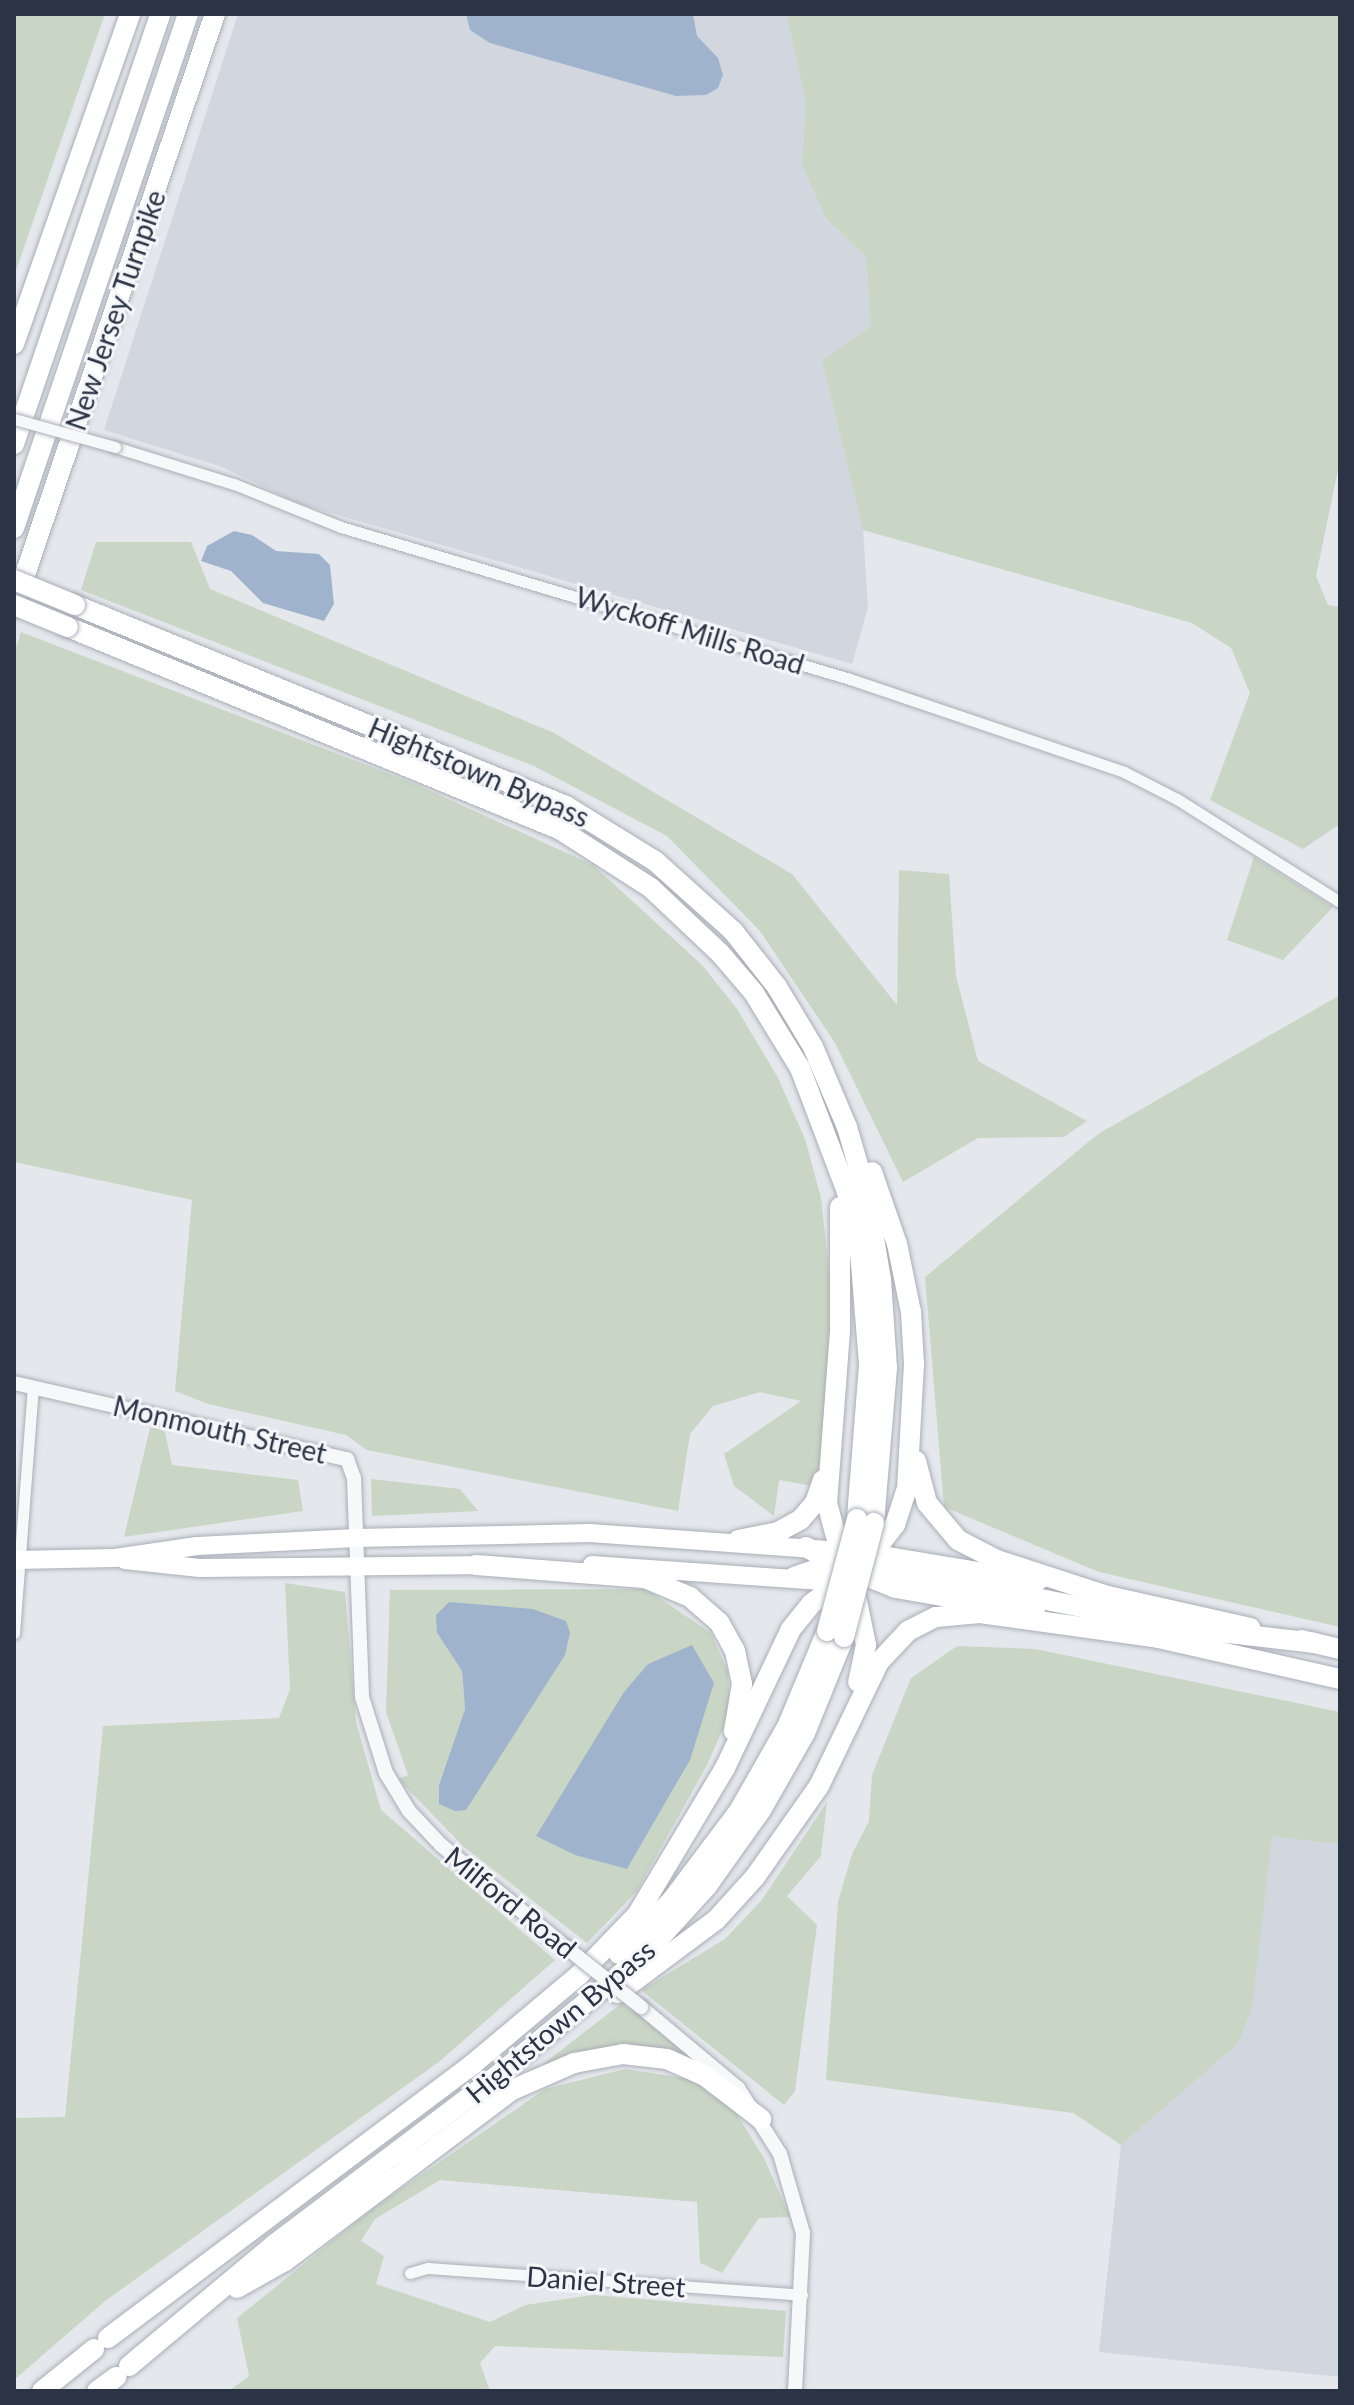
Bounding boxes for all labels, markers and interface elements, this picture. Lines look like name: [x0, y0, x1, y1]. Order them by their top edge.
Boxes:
street label: New Jersey Turnpike: [58, 184, 172, 436]
street label: Wyckoff Mills Road: [571, 579, 809, 681]
street label: Hightstown Bypass: [364, 710, 594, 834]
street label: Monmouth Street: [110, 1388, 330, 1470]
street label: Milford Road: [439, 1839, 583, 1965]
street label: Hightstown Bypass: [459, 1932, 661, 2110]
street label: Daniel Street: [525, 2259, 687, 2303]

